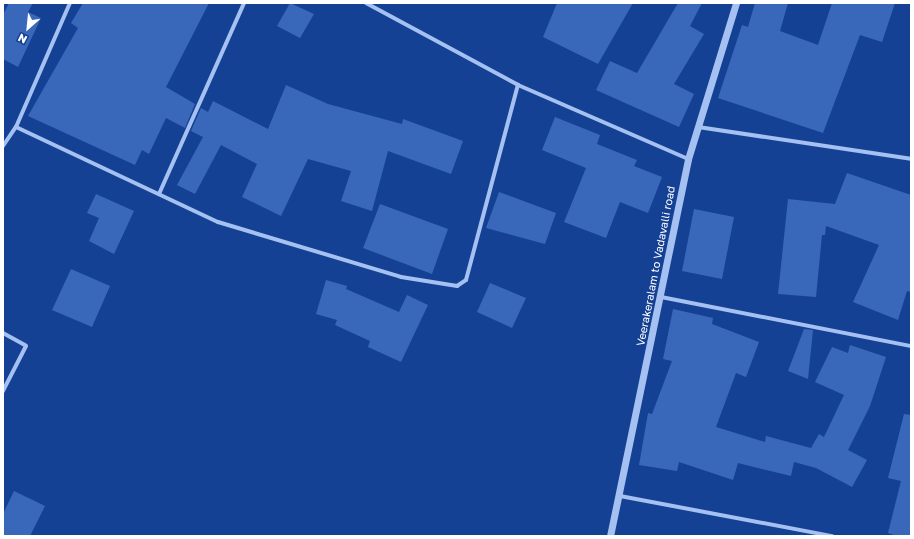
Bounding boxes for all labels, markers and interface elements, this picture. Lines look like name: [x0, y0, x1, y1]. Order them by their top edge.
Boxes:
north arrow: [8, 8, 48, 48]
text: N: [16, 31, 29, 47]
street label: Veerakeralam to Vadavalli road: [634, 185, 678, 347]

